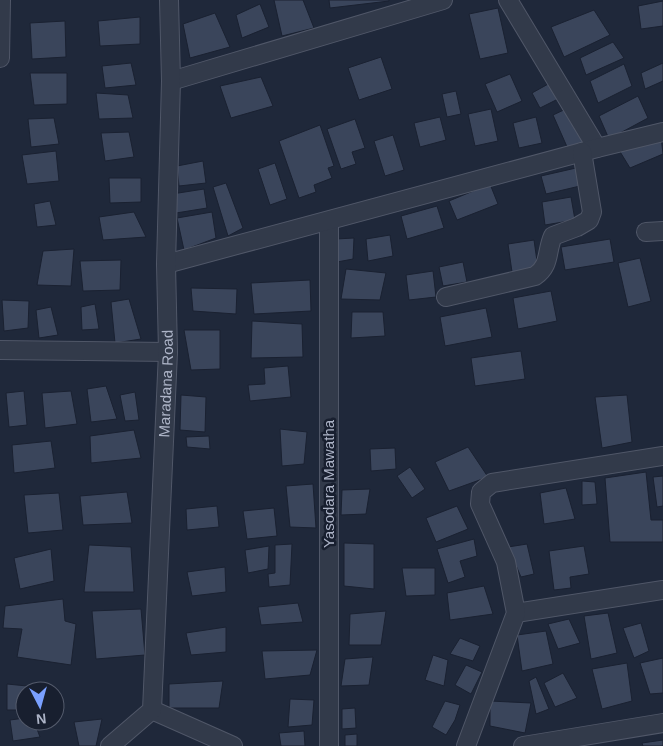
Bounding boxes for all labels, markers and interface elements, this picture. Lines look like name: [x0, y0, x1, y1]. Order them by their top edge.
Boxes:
street label: Maradana Road: [155, 330, 176, 438]
street label: Yasodara Mawatha: [320, 419, 337, 548]
north arrow: [15, 681, 65, 731]
text: N: [35, 710, 47, 727]

